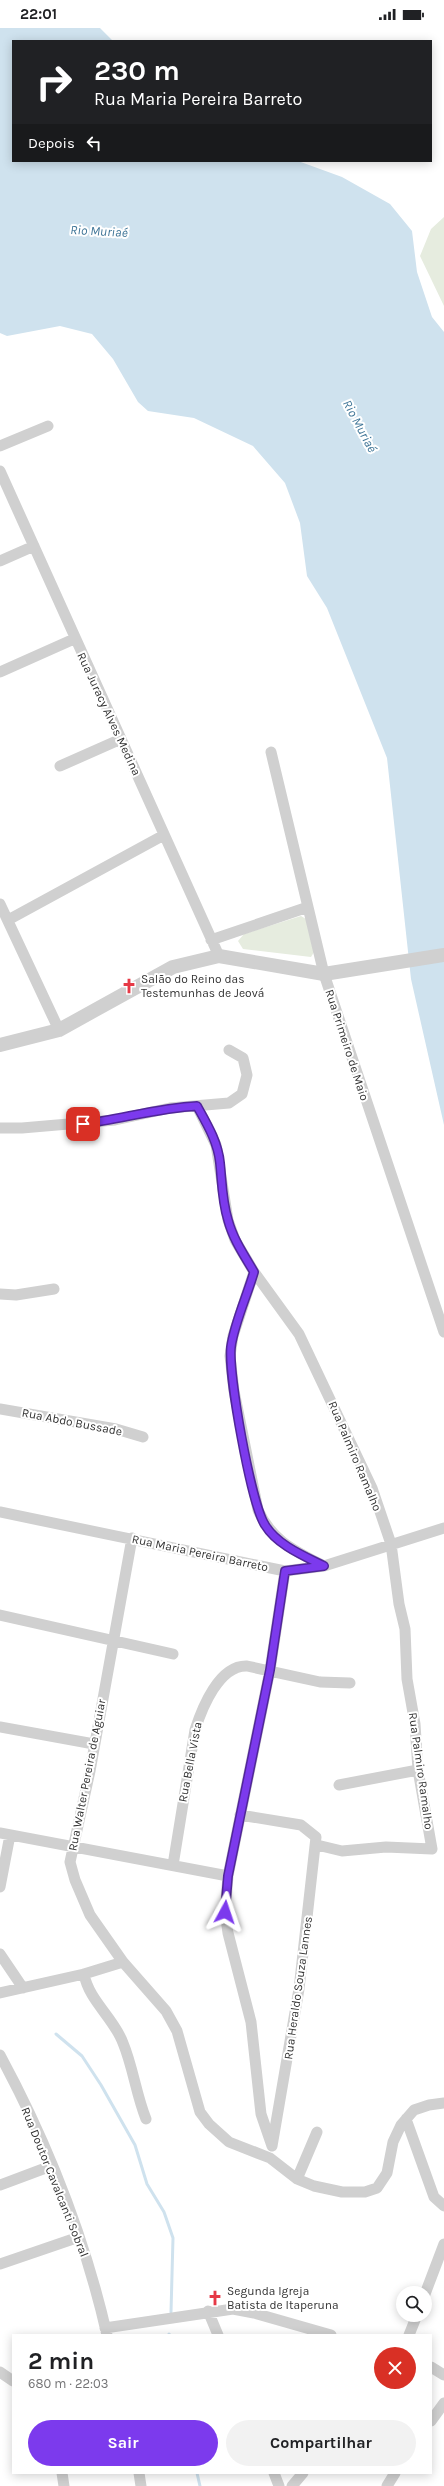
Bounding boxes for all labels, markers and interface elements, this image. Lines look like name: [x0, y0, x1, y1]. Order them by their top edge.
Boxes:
text: 22:01: [20, 5, 57, 23]
text: 230 m: [94, 54, 180, 87]
icon: right: [28, 56, 80, 108]
text: Rua Maria Pereira Barreto: [94, 88, 302, 110]
icon: left: [83, 132, 105, 154]
text: Depois: [28, 134, 75, 152]
water label: Rio Muriaé: [70, 222, 128, 240]
water label: Rio Muriaé: [340, 397, 380, 455]
street label: Rua Juracy Alves Medina: [74, 650, 144, 778]
place label: Salão do Reino das Testemunhas de Jeová: [141, 972, 264, 1000]
church icon: Salão do Reino das Testemunhas de Jeová: [120, 977, 138, 995]
street label: Rua Primeiro de Maio: [322, 987, 372, 1103]
pin: [66, 1107, 100, 1141]
icon: arrive: [72, 1113, 94, 1135]
street label: Rua Palmiro Ramalho: [325, 1399, 385, 1513]
street label: Rua Abdo Bussade: [21, 1405, 123, 1439]
street label: Rua Maria Pereira Barreto: [131, 1532, 269, 1574]
street label: Rua Walter Pereira de Aguiar: [65, 1697, 109, 1852]
street label: Rua Palmiro Ramalho: [406, 1712, 436, 1830]
street label: Rua Bella Vista: [175, 1721, 205, 1803]
position arrow: [204, 1891, 246, 1933]
street label: Rua Heraldo Souza Lannes: [281, 1915, 315, 2061]
street label: Rua Doutor Cavalcanti Sobral: [18, 2105, 92, 2259]
place label: Segunda Igreja Batista de Itaperuna: [227, 2284, 339, 2312]
map controls: [396, 2286, 432, 2322]
button: search: [396, 2286, 432, 2322]
church icon: Segunda Igreja Batista de Itaperuna: [206, 2289, 224, 2307]
text: 2 min: [28, 2347, 94, 2375]
button: close: [374, 2347, 416, 2389]
text: 680 m · 22:03: [28, 2376, 108, 2391]
button: Sair: [28, 2420, 218, 2466]
button: Compartilhar: [226, 2420, 416, 2466]

